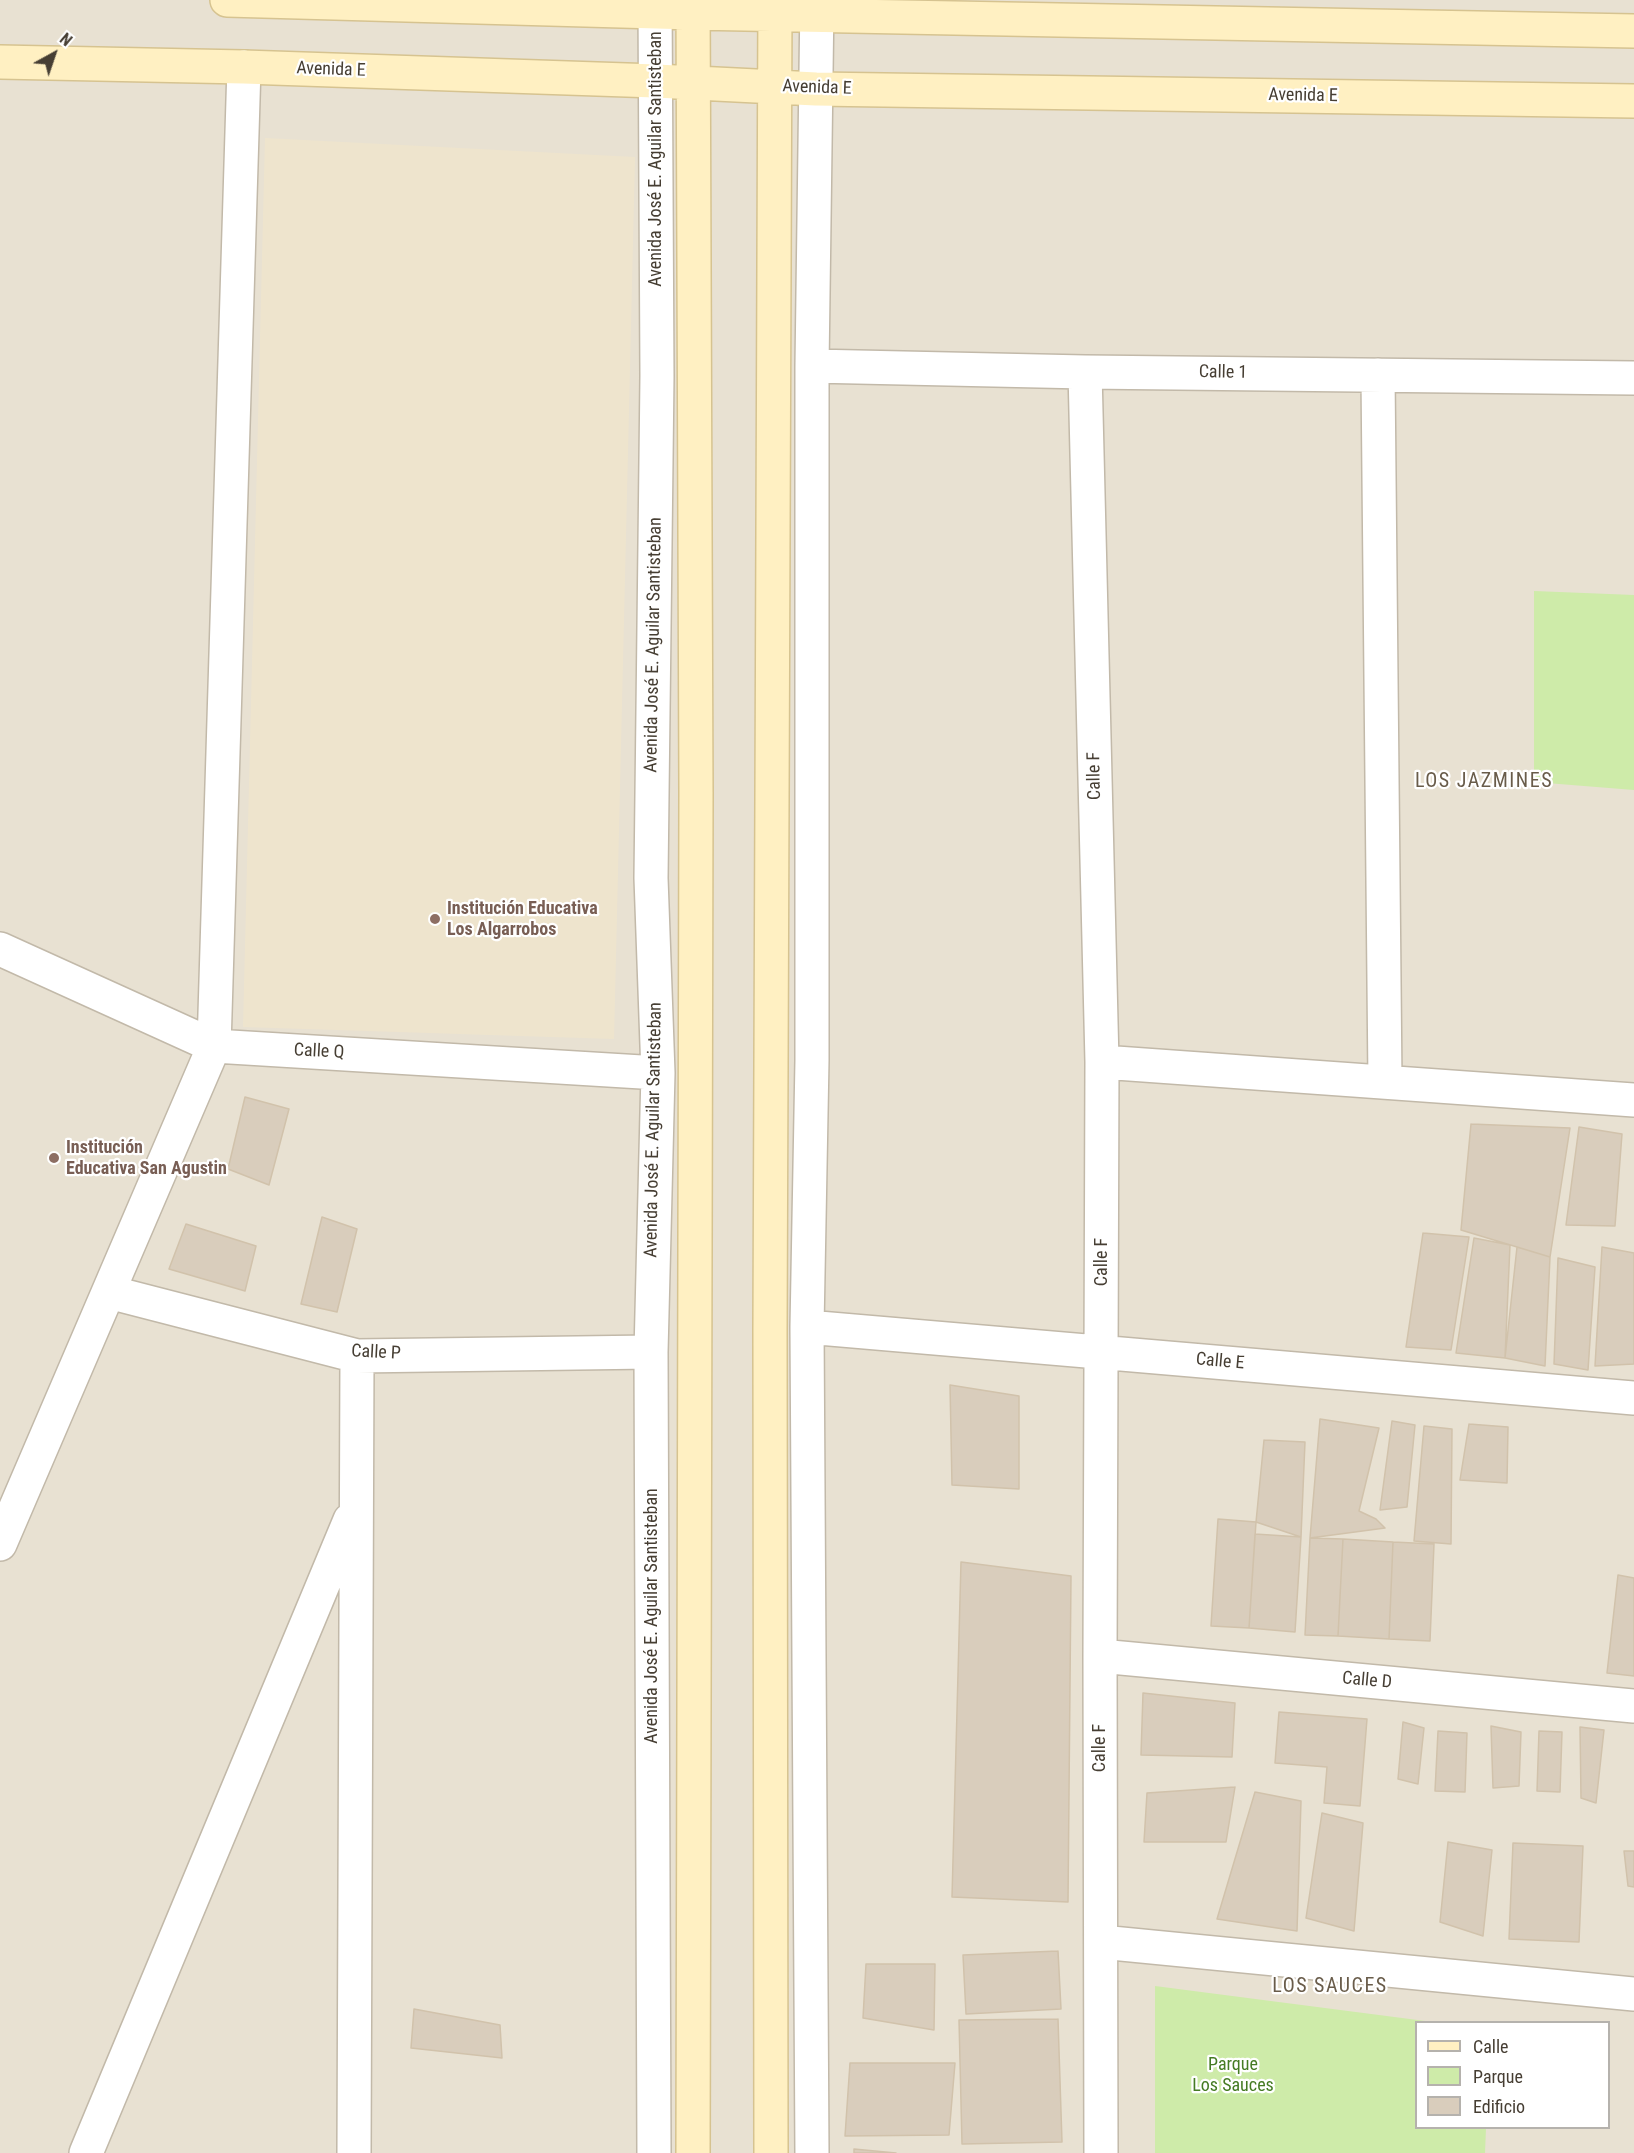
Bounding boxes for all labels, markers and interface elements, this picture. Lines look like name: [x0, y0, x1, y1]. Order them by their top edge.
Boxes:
north arrow: [24, 24, 84, 84]
text: N: [56, 29, 76, 50]
street label: Avenida José E. Aguilar Santisteban: [645, 31, 667, 287]
street label: Avenida E: [296, 58, 366, 82]
street label: Avenida E: [782, 76, 852, 100]
street label: Avenida E: [1268, 85, 1338, 107]
street label: Calle 1: [1199, 362, 1247, 384]
street label: Avenida José E. Aguilar Santisteban: [641, 517, 667, 773]
street label: Calle F: [1084, 752, 1106, 800]
district label: LOS JAZMINES: [1415, 770, 1553, 794]
place label: Institución Educativa Los Algarrobos: [447, 898, 598, 940]
marker: Institución Educativa Los Algarrobos: [428, 912, 442, 926]
street label: Avenida José E. Aguilar Santisteban: [641, 1002, 667, 1258]
street label: Calle Q: [293, 1040, 345, 1064]
place label: Institución Educativa San Agustin: [66, 1137, 227, 1180]
marker: Institución Educativa San Agustin: [47, 1151, 61, 1165]
street label: Calle F: [1091, 1238, 1113, 1286]
street label: Calle P: [351, 1341, 401, 1365]
street label: Calle E: [1195, 1349, 1245, 1375]
street label: Avenida José E. Aguilar Santisteban: [641, 1488, 663, 1744]
street label: Calle D: [1341, 1668, 1393, 1694]
street label: Calle F: [1089, 1724, 1111, 1772]
district label: LOS SAUCES: [1272, 1975, 1388, 1999]
legend: [1415, 2021, 1610, 2129]
text: Calle: [1473, 2036, 1509, 2057]
park label: Parque Los Sauces: [1192, 2054, 1274, 2096]
text: Parque: [1473, 2066, 1523, 2087]
text: Edificio: [1473, 2096, 1525, 2117]

